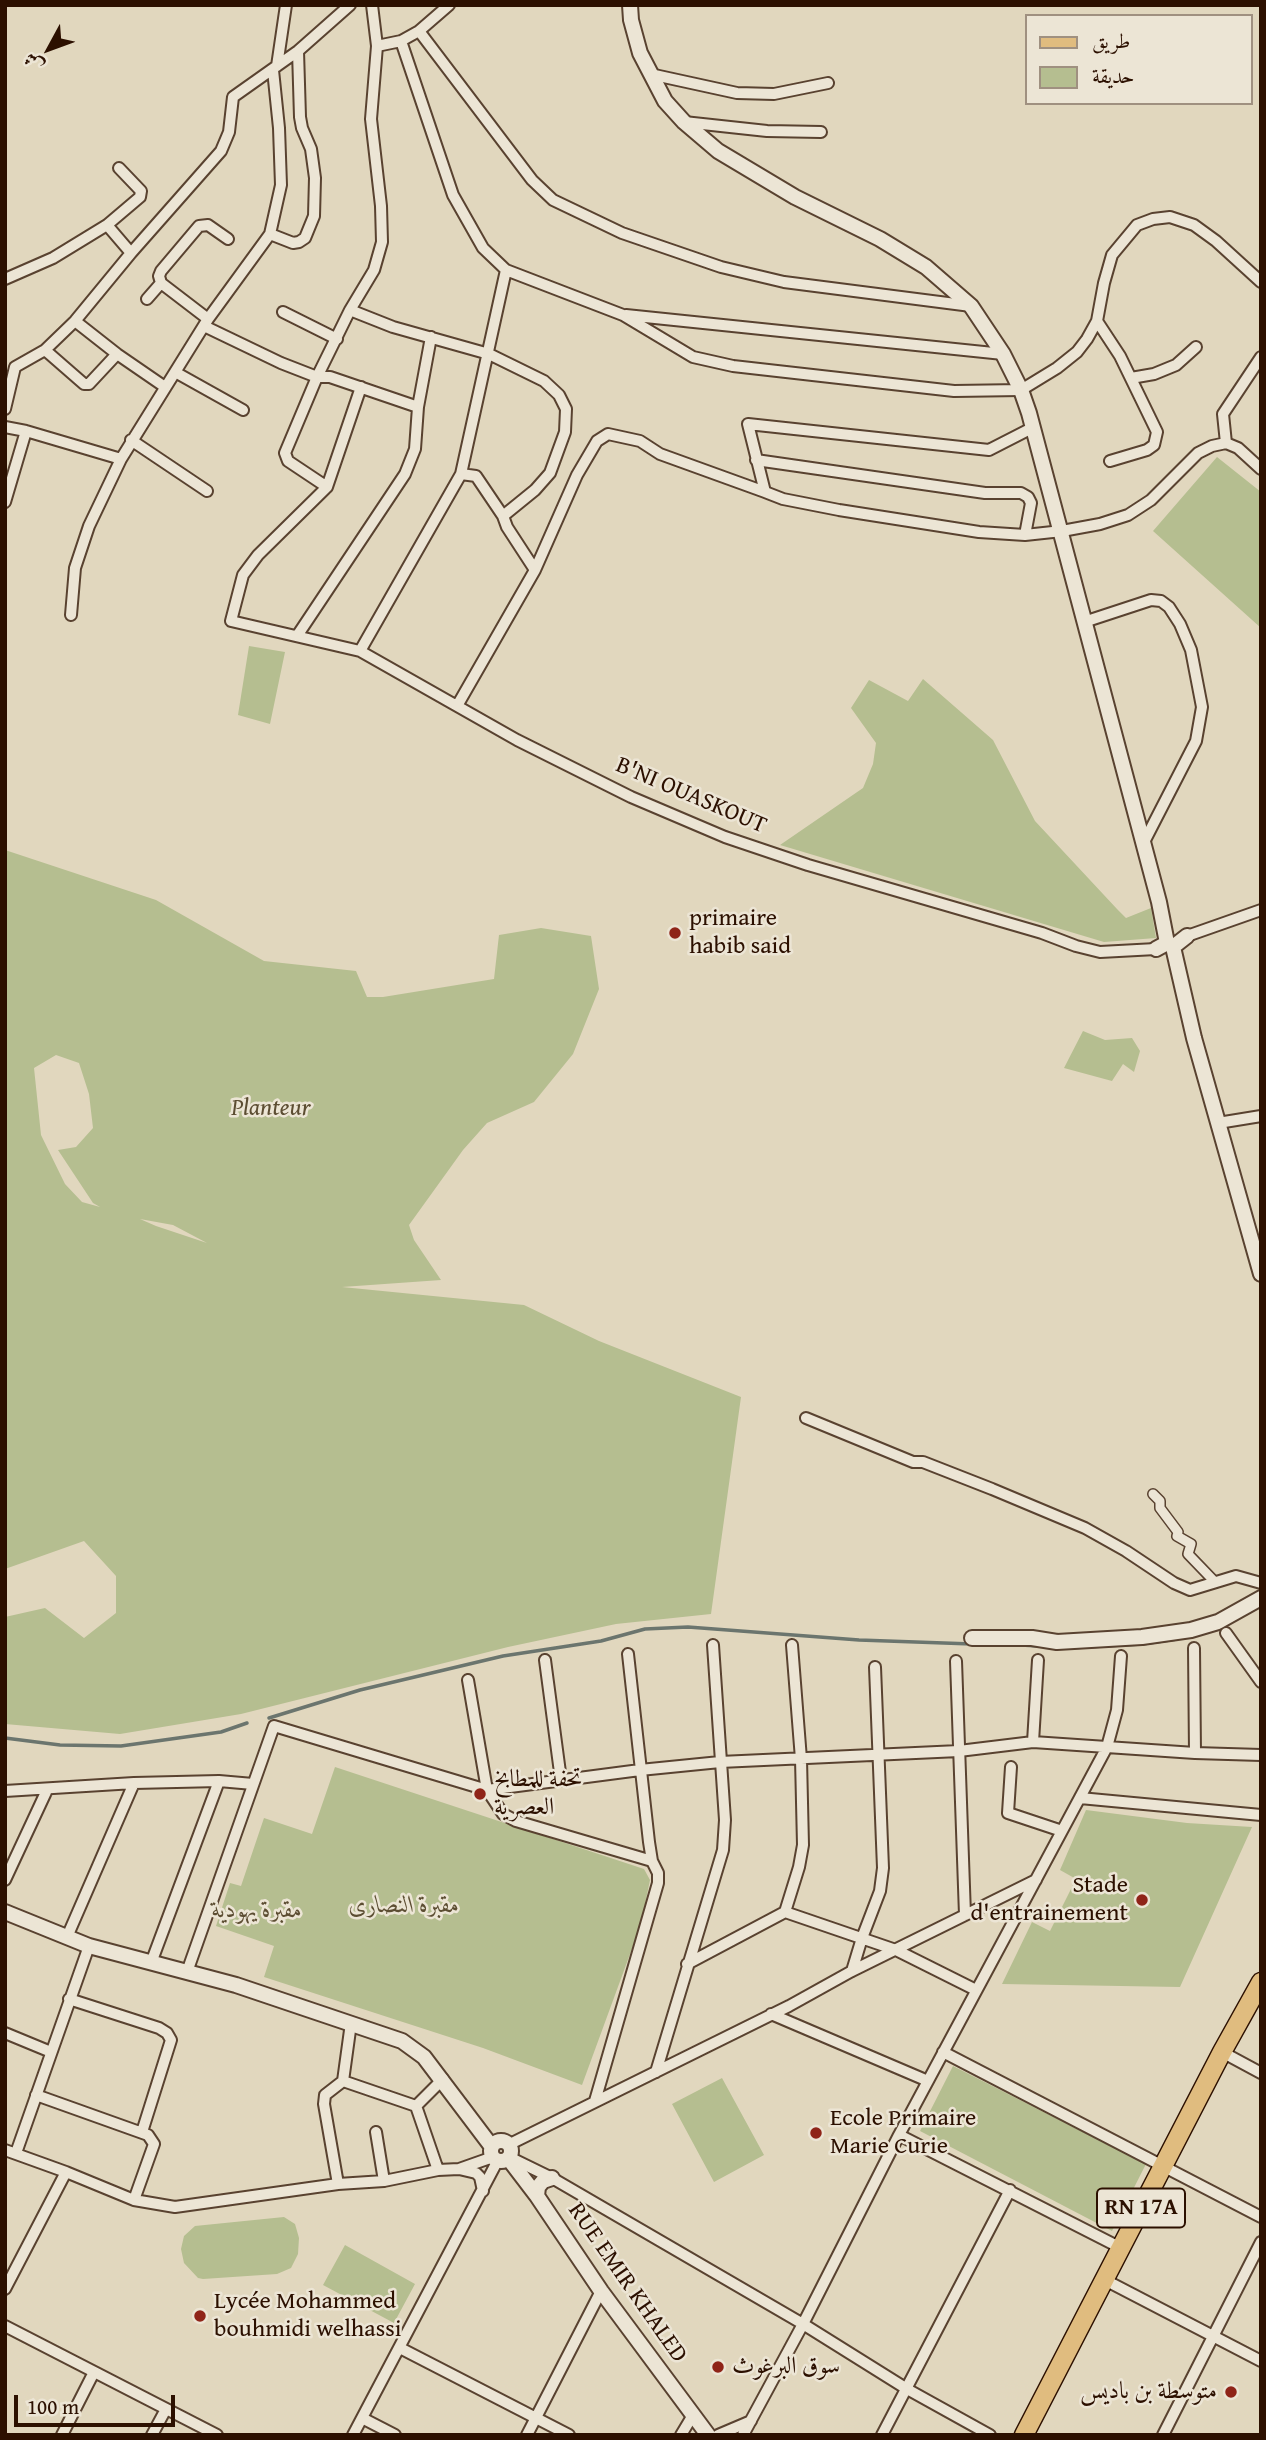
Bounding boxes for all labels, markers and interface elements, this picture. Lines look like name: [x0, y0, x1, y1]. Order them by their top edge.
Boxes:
north arrow: [14, 14, 84, 84]
legend: [1024, 14, 1252, 105]
text: طريق: [1092, 25, 1130, 56]
text: ش: [16, 46, 50, 79]
text: حديقة: [1092, 60, 1135, 91]
street label: B'NI OUASKOUT: [611, 751, 771, 841]
place label: primaire habib said: [689, 905, 791, 961]
marker: primaire habib said: [667, 925, 683, 941]
park label: Planteur: [231, 1095, 311, 1123]
place label: تحفة للمطابخ العصرية: [494, 1766, 582, 1822]
marker: تحفة للمطابخ العصرية: [472, 1786, 488, 1802]
place label: Stade d'entrainement: [971, 1872, 1128, 1928]
park label: مقبرة النصارى: [348, 1892, 460, 1920]
marker: Stade d'entrainement: [1134, 1892, 1150, 1908]
park label: مقبرة يهودية: [212, 1897, 302, 1925]
place label: Ecole Primaire Marie Curie: [830, 2105, 976, 2161]
marker: Ecole Primaire Marie Curie: [808, 2125, 824, 2141]
road number: RN 17A: [1097, 2188, 1185, 2228]
street label: RUE EMIR KHALED: [561, 2198, 693, 2368]
place label: Lycée Mohammed bouhmidi welhassi: [214, 2288, 401, 2344]
marker: Lycée Mohammed bouhmidi welhassi: [192, 2308, 208, 2324]
place label: سوق البرغوث: [732, 2353, 840, 2381]
marker: سوق البرغوث: [710, 2359, 726, 2375]
place label: متوسطة بن باديس: [1080, 2378, 1217, 2406]
scale bar: [18, 2380, 178, 2424]
marker: متوسطة بن باديس: [1223, 2384, 1239, 2400]
text: 100 m: [27, 2391, 79, 2422]

